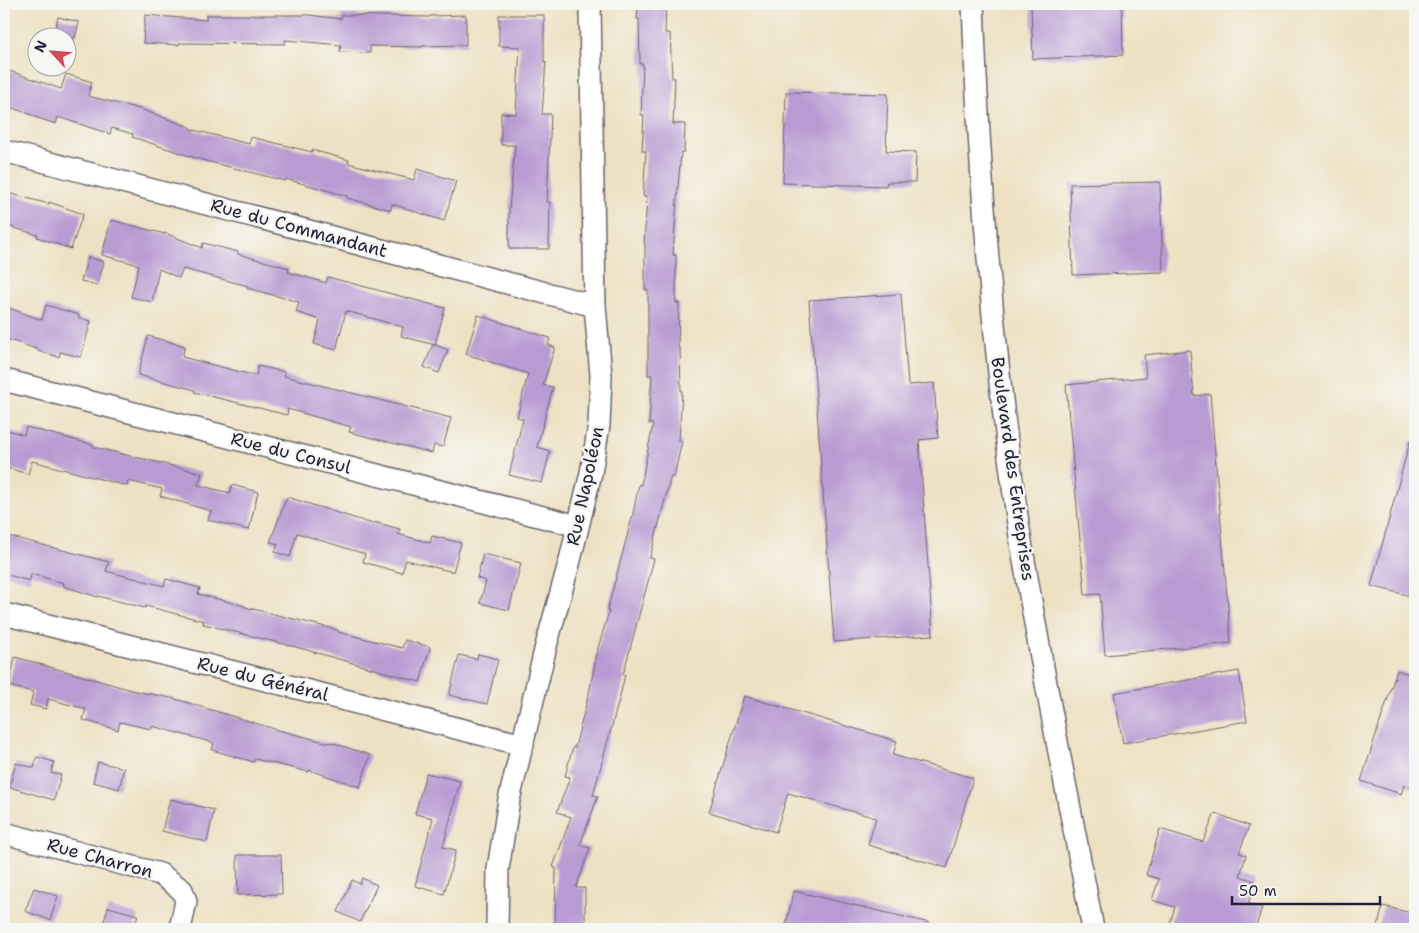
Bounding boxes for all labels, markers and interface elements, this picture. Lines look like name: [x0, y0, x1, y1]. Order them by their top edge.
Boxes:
north arrow: [28, 28, 78, 78]
text: N: [30, 37, 51, 55]
street label: Rue du Commandant: [208, 193, 390, 263]
street label: Boulevard des Entreprises: [985, 356, 1041, 582]
street label: Rue Napoléon: [561, 424, 609, 548]
street label: Rue du Consul: [228, 426, 354, 480]
street label: Rue du Général: [195, 651, 332, 707]
street label: Rue Charron: [44, 832, 156, 884]
scale bar: [1232, 873, 1379, 905]
text: 50 m: [1239, 881, 1277, 901]

